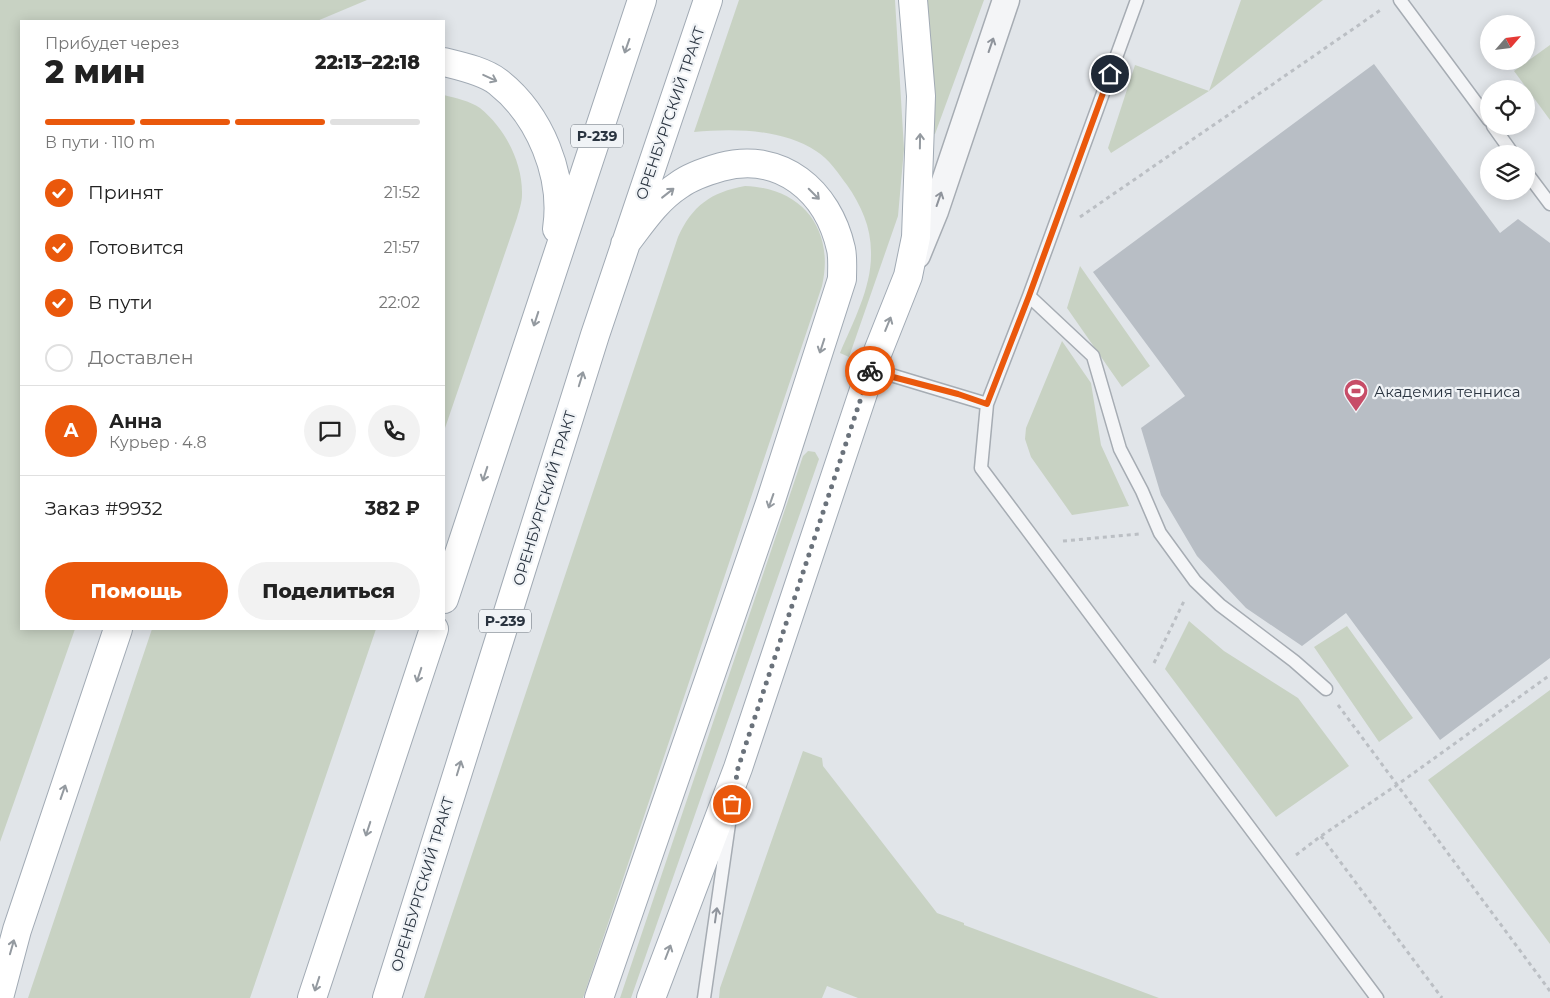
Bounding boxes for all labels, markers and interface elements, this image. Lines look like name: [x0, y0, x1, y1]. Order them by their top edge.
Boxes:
north arrow: [1480, 15, 1535, 70]
map controls: [1480, 15, 1535, 200]
street label: ОРЕНБУРГСКИЙ ТРАКТ: [631, 24, 709, 202]
text: Прибудет через: [45, 34, 180, 53]
one-way arrow: [987, 37, 996, 53]
one-way arrow: [622, 38, 631, 54]
text: 22:13–22:18: [315, 51, 420, 74]
text: 2 мин: [45, 52, 145, 91]
pin: [1089, 53, 1131, 95]
icon: home: [1096, 60, 1124, 88]
one-way arrow: [482, 73, 497, 83]
button: locate: [1480, 80, 1535, 135]
road number: Р-239: [571, 124, 623, 148]
text: В пути · 110 m: [45, 133, 155, 152]
one-way arrow: [915, 133, 925, 150]
button: layers: [1480, 145, 1535, 200]
icon: check: [45, 179, 73, 207]
text: Принят: [88, 181, 163, 204]
text: 21:52: [384, 183, 420, 202]
one-way arrow: [661, 188, 674, 199]
one-way arrow: [808, 188, 820, 200]
one-way arrow: [935, 191, 944, 207]
icon: check: [45, 234, 73, 262]
text: Готовится: [88, 236, 184, 259]
text: 21:57: [383, 238, 420, 257]
icon: check: [45, 289, 73, 317]
text: В пути: [88, 291, 153, 314]
text: 22:02: [379, 293, 420, 312]
one-way arrow: [531, 311, 540, 327]
one-way arrow: [885, 317, 894, 332]
one-way arrow: [817, 338, 826, 354]
text: Доставлен: [88, 346, 194, 369]
courier: [845, 346, 895, 396]
icon: bike: [856, 357, 884, 385]
one-way arrow: [577, 372, 587, 388]
sports icon: Академия тенниса: [1343, 378, 1369, 412]
place label: Академия тенниса: [1374, 382, 1520, 401]
button: chat: [304, 405, 356, 457]
button: phone: [368, 405, 420, 457]
street label: ОРЕНБУРГСКИЙ ТРАКТ: [508, 408, 580, 588]
text: Анна: [109, 410, 162, 433]
text: А: [63, 419, 79, 442]
text: Курьер · 4.8: [109, 433, 207, 452]
one-way arrow: [480, 465, 489, 481]
one-way arrow: [766, 492, 775, 508]
text: Заказ #9932: [45, 497, 163, 520]
text: 382 ₽: [365, 497, 420, 520]
button: Помощь: [45, 562, 228, 620]
button: Поделиться: [238, 562, 420, 620]
road number: Р-239: [479, 610, 531, 632]
one-way arrow: [413, 667, 423, 683]
one-way arrow: [455, 761, 464, 776]
pin: [711, 783, 753, 825]
one-way arrow: [59, 785, 68, 801]
icon: bag: [718, 790, 746, 818]
street label: ОРЕНБУРГСКИЙ ТРАКТ: [386, 794, 458, 974]
one-way arrow: [363, 821, 372, 837]
one-way arrow: [711, 907, 721, 923]
one-way arrow: [8, 939, 18, 955]
one-way arrow: [665, 945, 674, 960]
one-way arrow: [312, 975, 321, 991]

